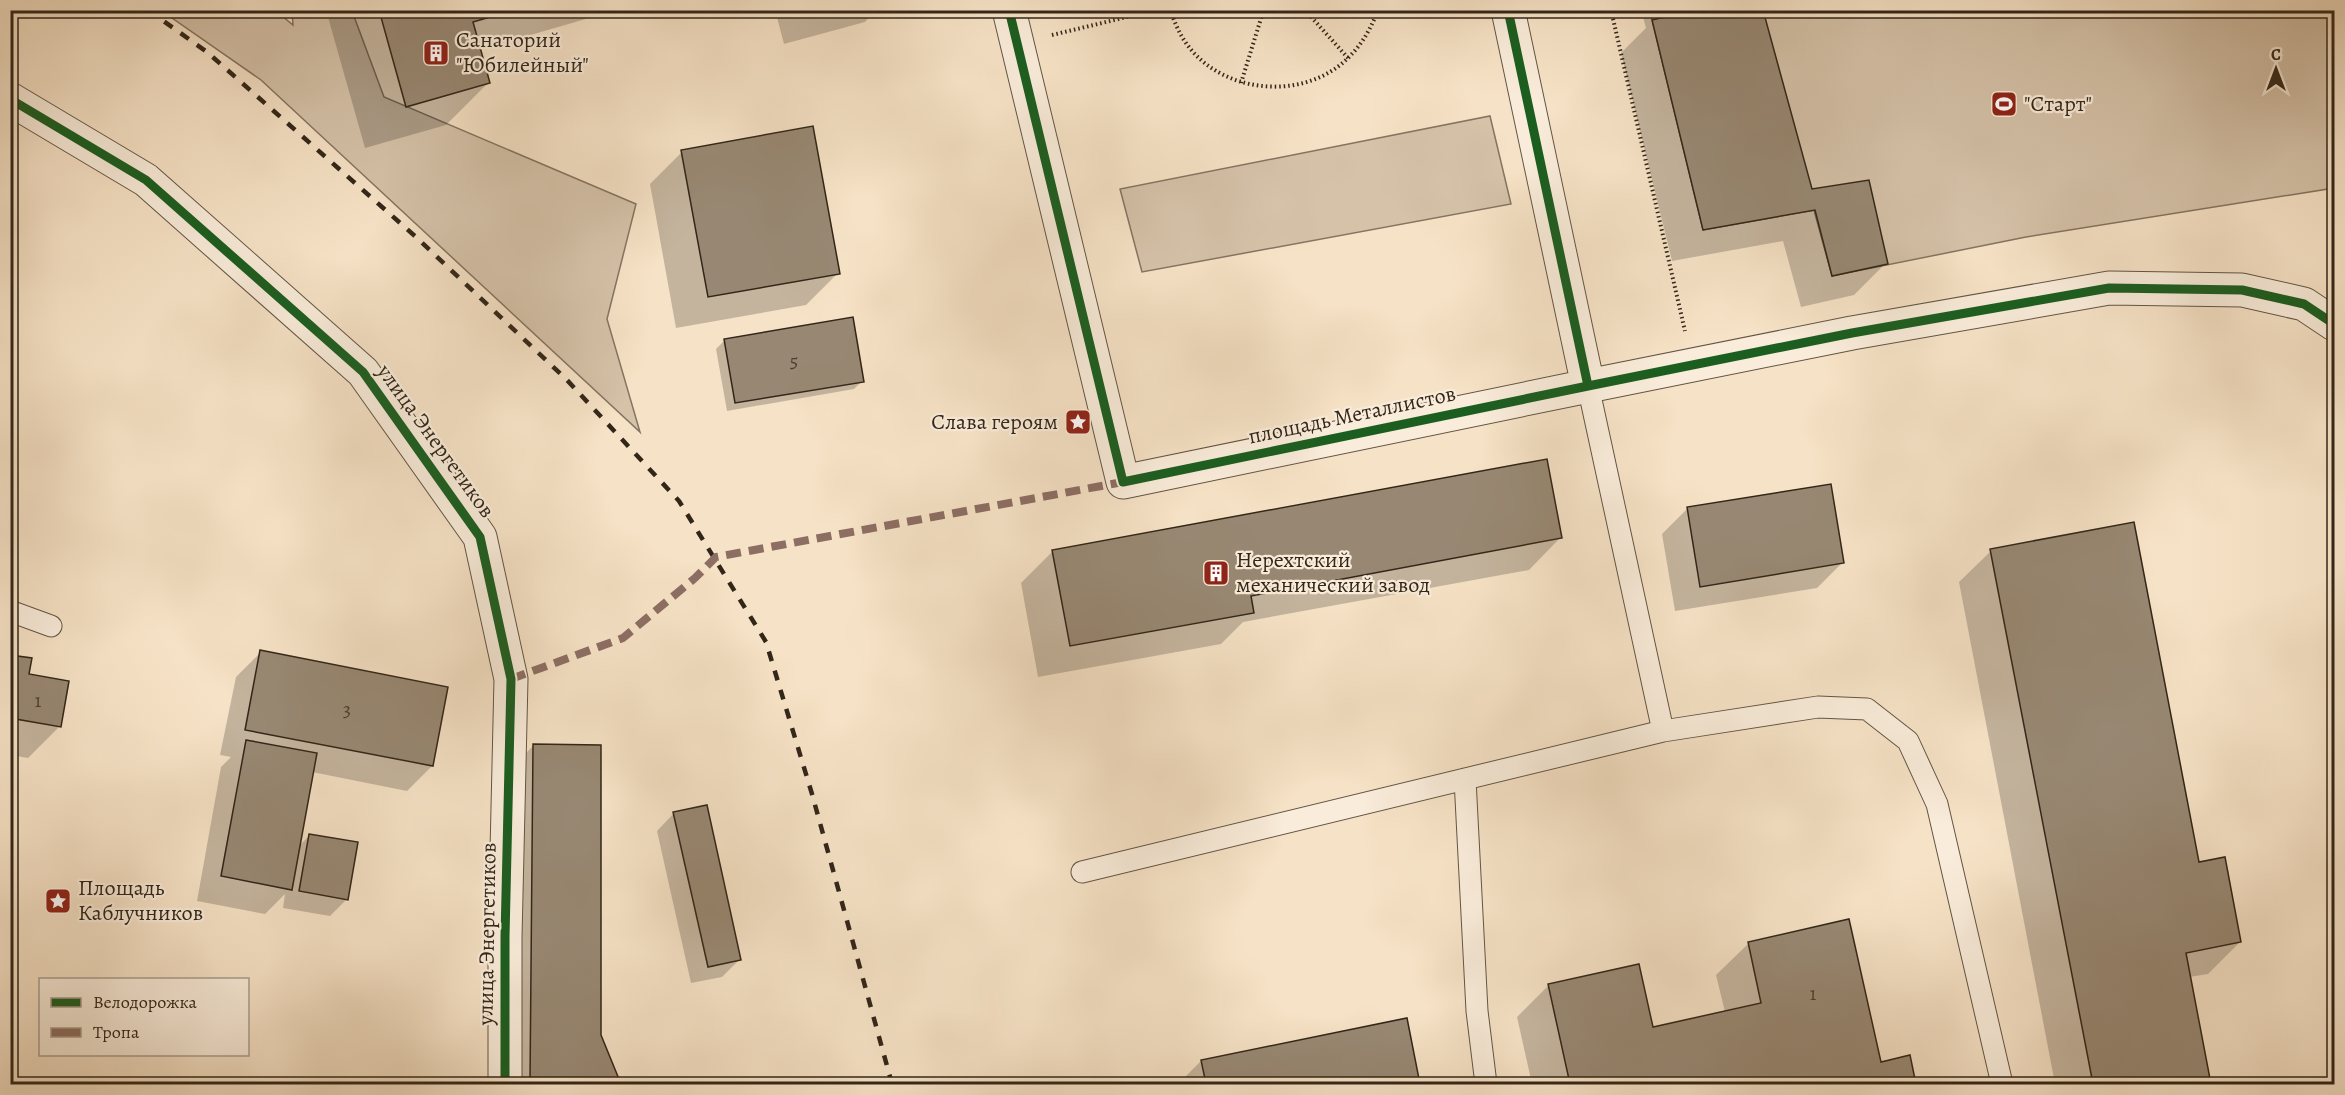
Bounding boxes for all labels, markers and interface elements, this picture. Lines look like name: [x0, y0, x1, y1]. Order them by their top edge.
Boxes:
place label: Санаторий "Юбилейный": [456, 25, 589, 80]
building icon: Санаторий "Юбилейный": [421, 38, 451, 68]
north arrow: [2246, 39, 2306, 99]
text: С: [2271, 44, 2281, 66]
sports icon: "Старт": [1989, 89, 2019, 119]
place label: "Старт": [2024, 89, 2092, 119]
house number: 5: [790, 347, 798, 374]
street label: улица Энергетиков: [370, 357, 502, 524]
street label: площадь Металлистов: [1246, 378, 1458, 452]
place label: Слава героям: [931, 407, 1058, 437]
place icon: Слава героям: [1063, 407, 1093, 437]
place label: Нерехтский механический завод: [1236, 545, 1430, 600]
building icon: Нерехтский механический завод: [1201, 558, 1231, 588]
house number: 1: [35, 687, 42, 714]
house number: 3: [343, 696, 351, 723]
street label: улица Энергетиков: [470, 842, 504, 1027]
place label: Площадь Каблучников: [78, 873, 203, 928]
place icon: Площадь Каблучников: [43, 886, 73, 916]
legend: [39, 978, 249, 1056]
house number: 1: [1810, 980, 1817, 1007]
text: Велодорожка: [93, 990, 198, 1014]
text: Тропа: [93, 1020, 140, 1044]

